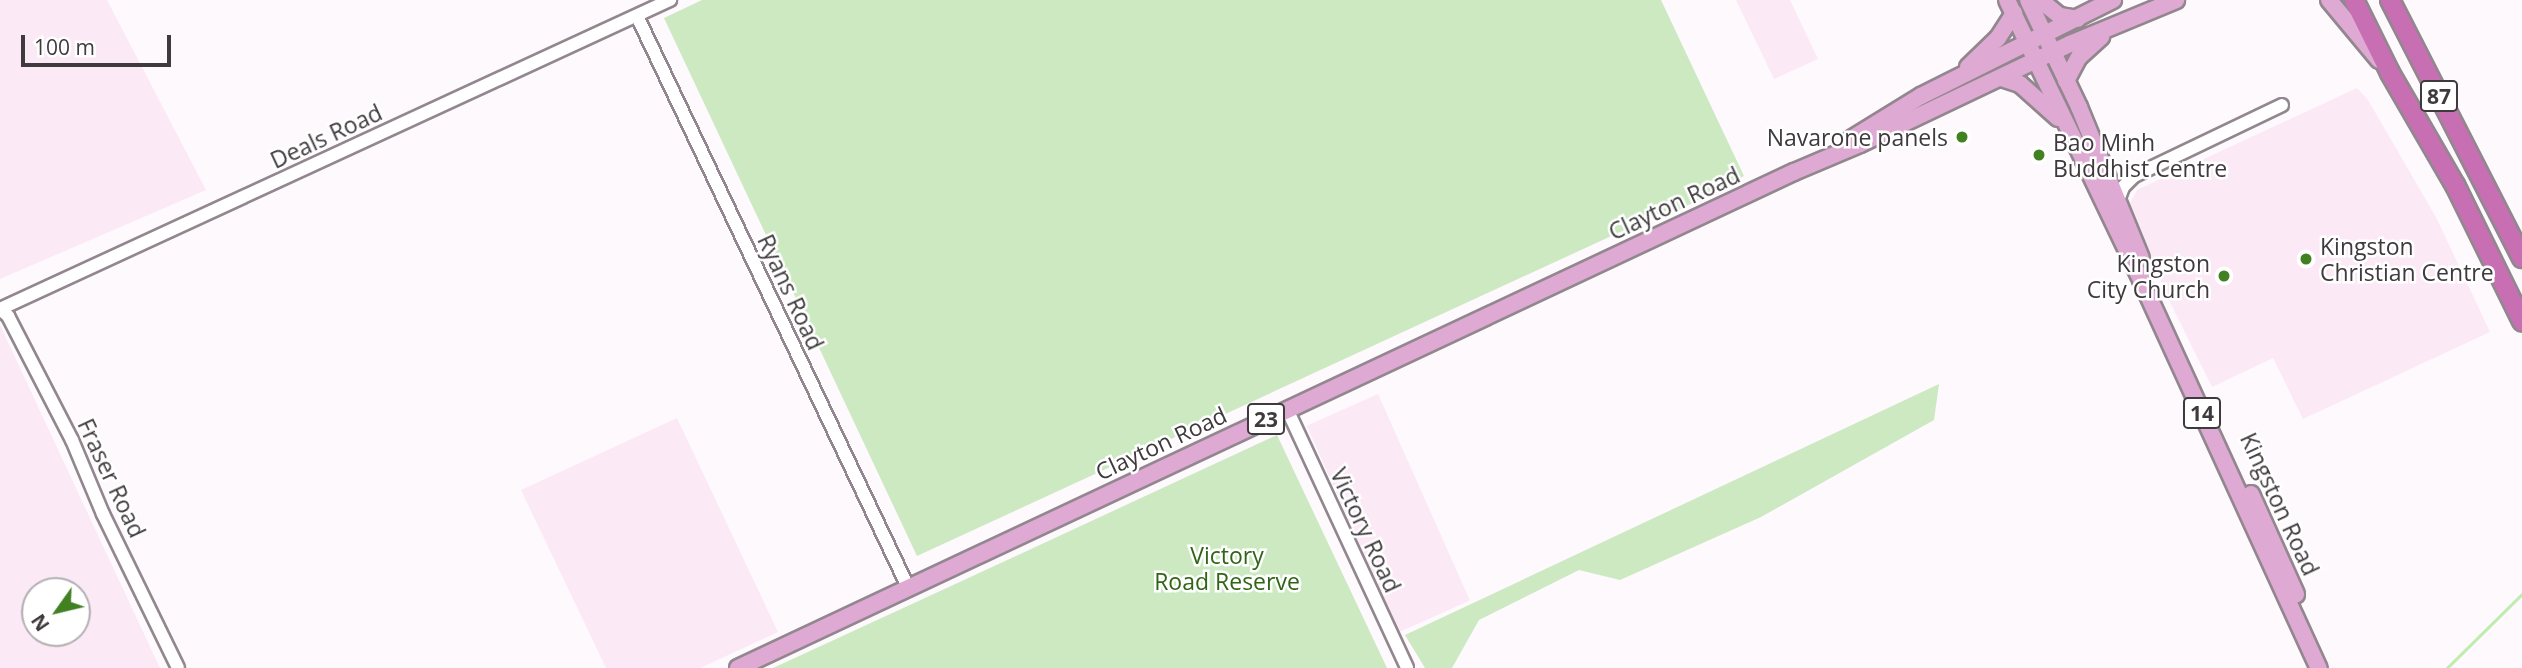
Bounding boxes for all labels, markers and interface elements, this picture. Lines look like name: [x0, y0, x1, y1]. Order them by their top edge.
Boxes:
scale bar: [24, 21, 175, 65]
text: 100 m: [34, 33, 95, 61]
road number: 87: [2420, 78, 2458, 114]
street label: Deals Road: [266, 98, 386, 174]
place label: Navarone panels: [1767, 123, 1948, 151]
place label: Bao Minh Buddhist Centre: [2053, 128, 2227, 182]
marker: Navarone panels: [1954, 129, 1970, 145]
marker: Bao Minh Buddhist Centre: [2031, 147, 2047, 163]
street label: Clayton Road: [1604, 161, 1744, 245]
street label: Ryans Road: [752, 230, 830, 354]
place label: Kingston Christian Centre: [2320, 232, 2494, 286]
place label: Kingston City Church: [2087, 249, 2210, 303]
marker: Kingston Christian Centre: [2298, 251, 2314, 267]
marker: Kingston City Church: [2216, 268, 2232, 284]
road number: 14: [2183, 396, 2221, 430]
street label: Clayton Road: [1091, 401, 1231, 485]
road number: 23: [1247, 402, 1285, 436]
street label: Fraser Road: [72, 414, 152, 542]
street label: Kingston Road: [2235, 428, 2325, 580]
street label: Victory Road: [1325, 463, 1407, 597]
park label: Victory Road Reserve: [1154, 541, 1300, 595]
north arrow: [21, 577, 91, 647]
text: N: [25, 609, 55, 636]

